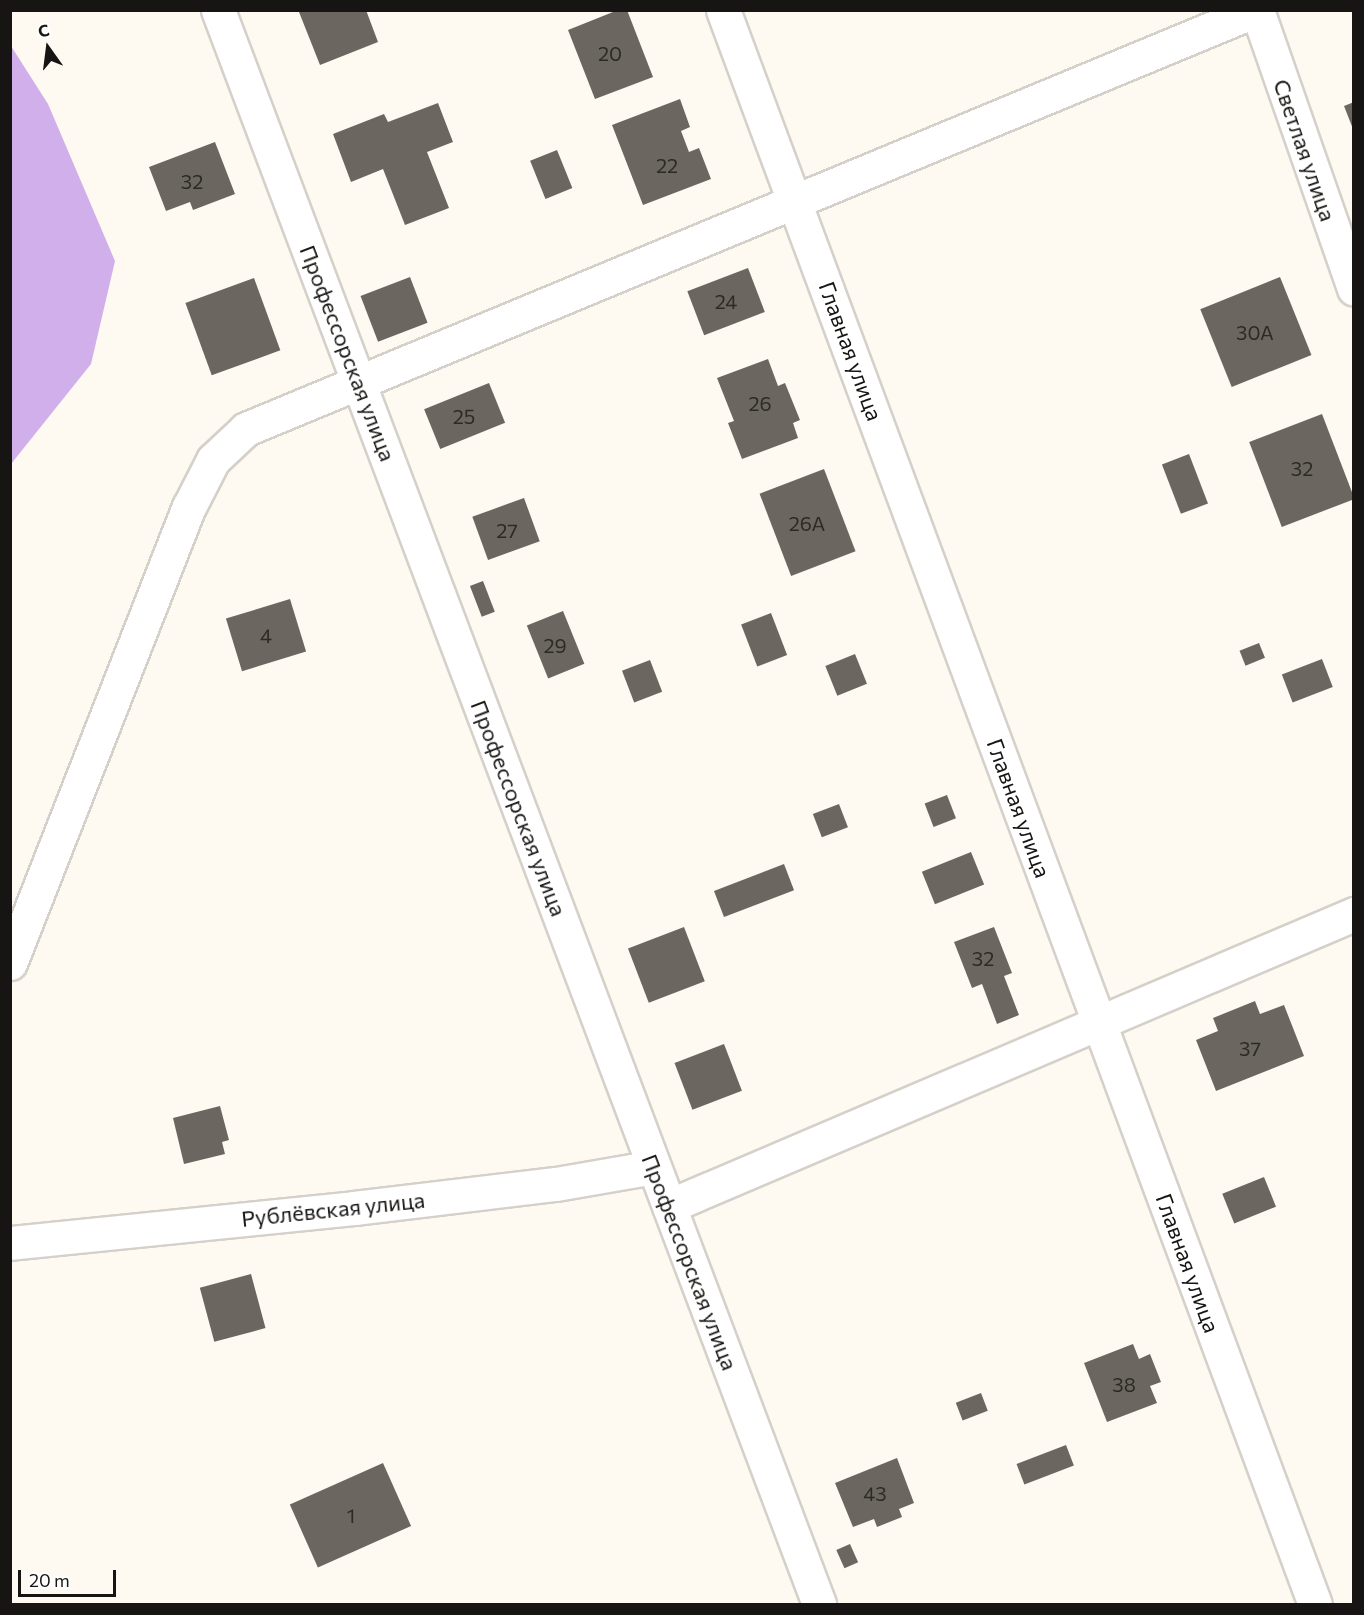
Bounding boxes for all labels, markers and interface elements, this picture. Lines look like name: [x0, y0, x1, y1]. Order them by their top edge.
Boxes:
north arrow: [18, 18, 78, 78]
text: С: [36, 20, 51, 41]
house number: 20: [598, 41, 622, 65]
street label: Светлая улица: [1268, 76, 1342, 224]
house number: 22: [656, 153, 678, 177]
house number: 32: [181, 169, 203, 193]
street label: Профессорская улица: [295, 241, 401, 465]
street label: Главная улица: [814, 278, 888, 424]
house number: 24: [715, 289, 737, 313]
house number: 30А: [1236, 320, 1274, 344]
house number: 26: [748, 391, 772, 415]
house number: 25: [453, 404, 475, 428]
house number: 32: [1291, 456, 1313, 480]
house number: 26А: [789, 511, 825, 535]
house number: 27: [496, 518, 518, 542]
house number: 4: [260, 623, 272, 647]
house number: 29: [543, 633, 567, 657]
street label: Профессорская улица: [466, 696, 572, 920]
street label: Главная улица: [982, 735, 1056, 881]
house number: 32: [972, 946, 994, 970]
house number: 37: [1239, 1036, 1261, 1060]
street label: Профессорская улица: [637, 1150, 743, 1374]
street label: Рублёвская улица: [240, 1186, 426, 1232]
street label: Главная улица: [1151, 1190, 1225, 1336]
house number: 38: [1112, 1372, 1136, 1396]
house number: 43: [863, 1481, 887, 1505]
house number: 1: [347, 1503, 355, 1527]
scale bar: [21, 1558, 118, 1596]
text: 20 m: [29, 1569, 70, 1591]

